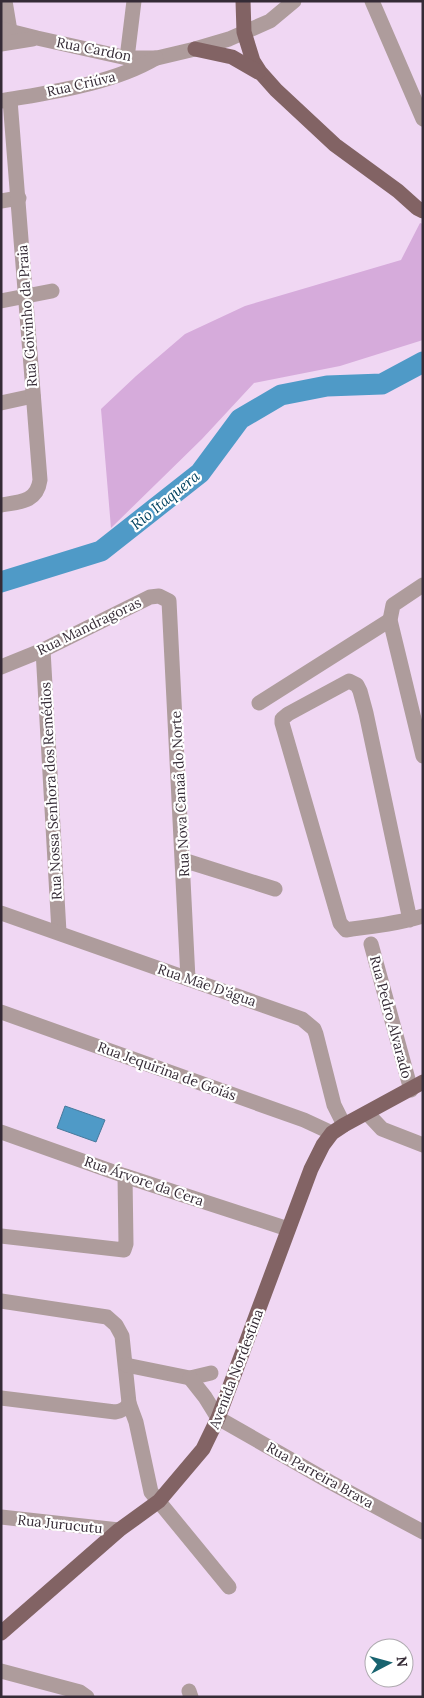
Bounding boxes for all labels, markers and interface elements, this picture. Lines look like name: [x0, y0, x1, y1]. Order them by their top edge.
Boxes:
street label: Rua Cardon: [55, 33, 134, 65]
street label: Rua Criúva: [45, 67, 117, 101]
street label: Rua Goivinho da Praia: [13, 244, 41, 388]
water label: Rio Itaquera: [127, 466, 204, 534]
street label: Rua Mandragoras: [34, 593, 144, 659]
street label: Rua Nossa Senhora dos Remédios: [36, 682, 66, 900]
street label: Rua Nova Canaã do Norte: [167, 710, 193, 878]
street label: Rua Pedro Alvarado: [366, 954, 416, 1080]
street label: Rua Mãe D'água: [155, 960, 259, 1010]
street label: Rua Jequirina de Goiás: [95, 1037, 239, 1105]
street label: Rua Árvore da Cera: [82, 1152, 206, 1210]
street label: Avenida Nordestina: [204, 1306, 267, 1432]
street label: Rua Parreira Brava: [263, 1438, 377, 1512]
street label: Rua Jurucutu: [16, 1511, 104, 1537]
north arrow: [364, 1638, 414, 1688]
text: N: [392, 1655, 411, 1668]

